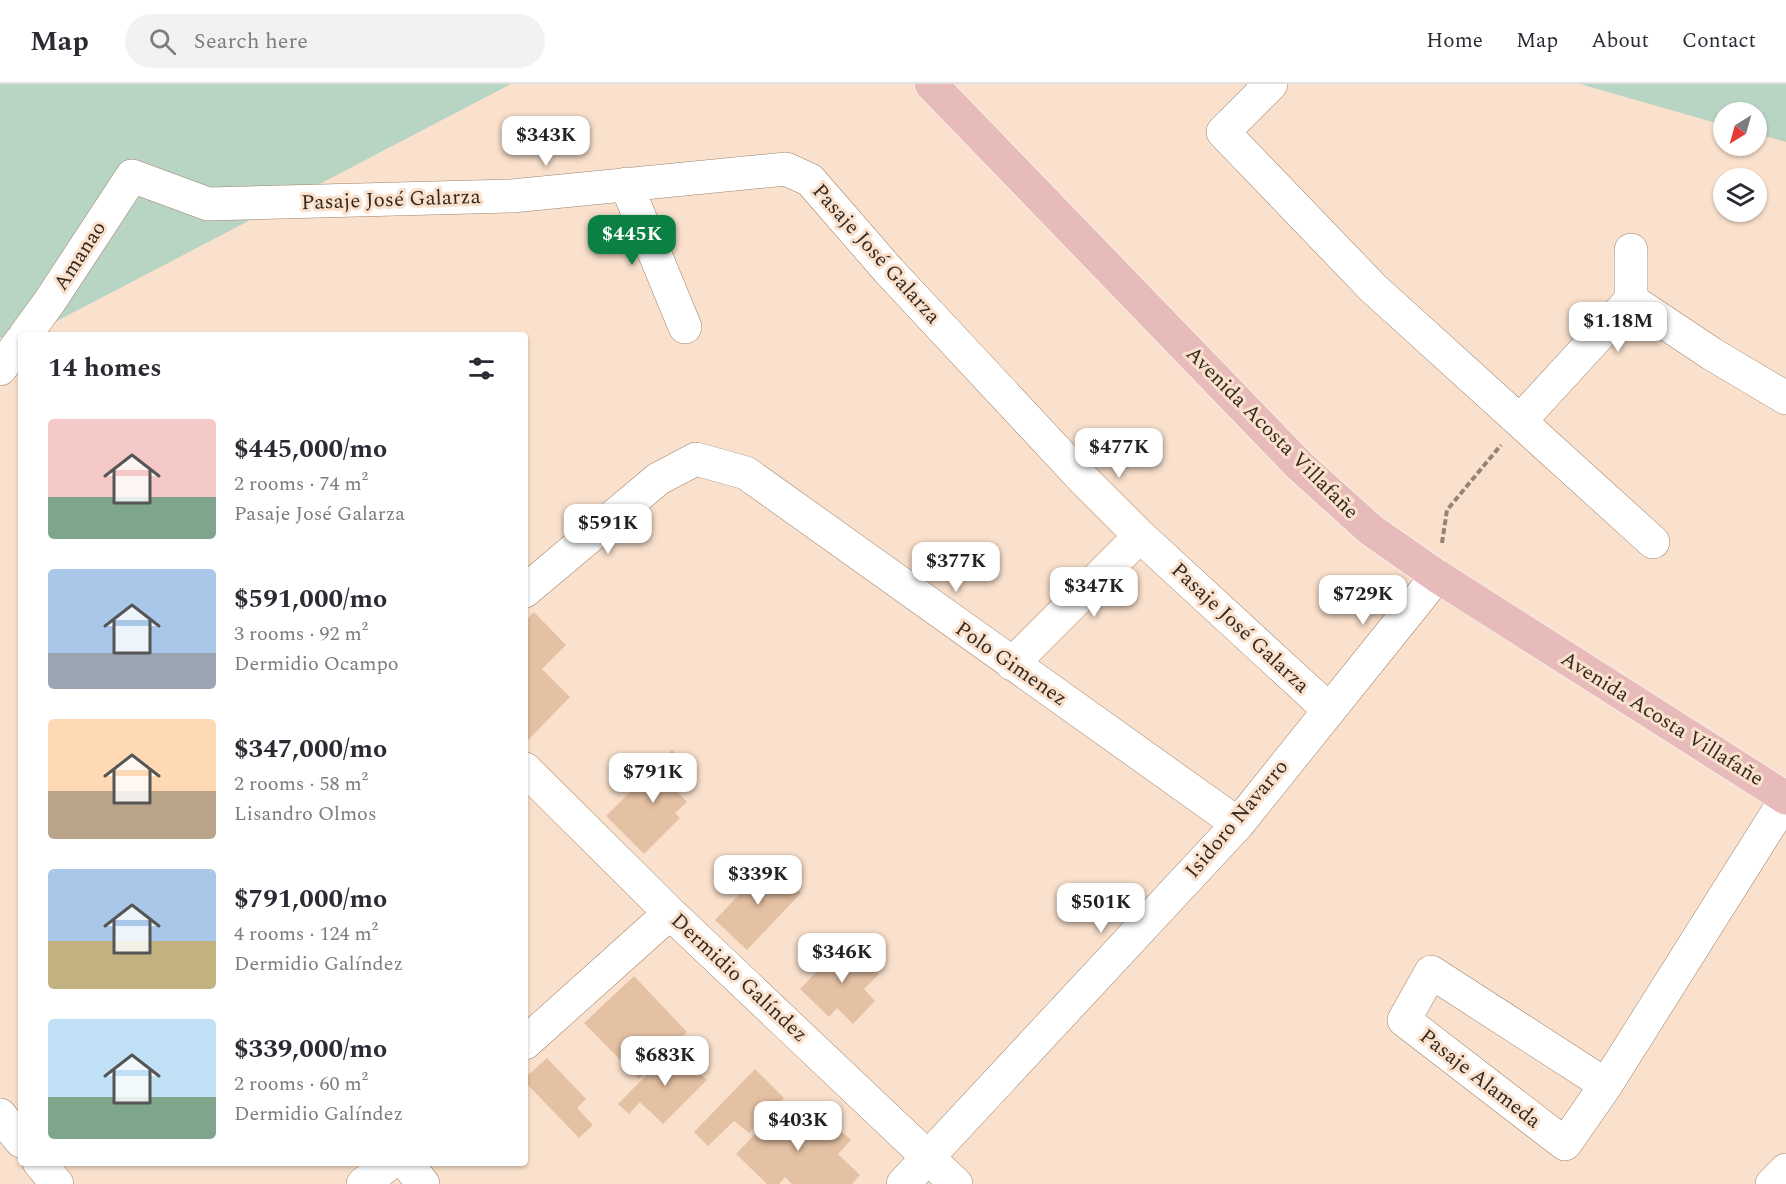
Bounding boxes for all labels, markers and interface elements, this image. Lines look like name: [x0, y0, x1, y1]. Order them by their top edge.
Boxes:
search box: [125, 14, 545, 68]
text: Map: [30, 20, 89, 63]
icon: search: [146, 25, 179, 58]
text: Search here: [194, 25, 308, 58]
text: Home: [1426, 25, 1483, 57]
text: Map: [1516, 25, 1558, 57]
text: About: [1591, 25, 1649, 57]
text: Contact: [1682, 25, 1756, 57]
north arrow: [1713, 102, 1767, 156]
map controls: [1713, 102, 1767, 222]
pin: $343K: [504, 116, 588, 167]
text: $343K: [516, 120, 576, 150]
button: layers: [1713, 168, 1767, 222]
street label: Pasaje José Galarza: [804, 177, 948, 332]
street label: Pasaje José Galarza: [301, 181, 482, 219]
street label: Amanao: [45, 215, 115, 297]
pin: $445K: [590, 215, 674, 266]
text: $445K: [602, 219, 662, 249]
pin: $1.18M: [1569, 302, 1667, 353]
text: $1.18M: [1583, 306, 1653, 336]
street label: Avenida Acosta Villafañe: [1178, 339, 1366, 527]
text: 14 homes: [48, 348, 162, 388]
icon: filters: [465, 352, 498, 385]
pin: $477K: [1077, 428, 1161, 479]
text: $445,000/mo: [234, 429, 387, 469]
text: $477K: [1089, 432, 1149, 462]
icon: home: [96, 443, 168, 515]
text: 2 rooms · 74 m²: [234, 469, 368, 499]
text: Pasaje José Galarza: [234, 499, 405, 529]
pin: $591K: [566, 504, 650, 555]
text: $591K: [578, 508, 638, 538]
pin: $377K: [914, 542, 998, 593]
text: $377K: [926, 546, 986, 576]
street label: Pasaje José Galarza: [1163, 555, 1317, 701]
pin: $347K: [1052, 567, 1136, 618]
text: $347K: [1064, 571, 1124, 601]
pin: $729K: [1321, 575, 1405, 626]
text: $591,000/mo: [234, 579, 387, 619]
text: $729K: [1333, 579, 1393, 609]
icon: home: [96, 593, 168, 665]
street label: Polo Gimenez: [948, 613, 1074, 715]
text: 3 rooms · 92 m²: [234, 619, 368, 649]
street label: Avenida Acosta Villafañe: [1554, 643, 1770, 795]
text: Dermidio Ocampo: [234, 649, 399, 679]
text: $347,000/mo: [234, 729, 387, 769]
icon: home: [96, 743, 168, 815]
street label: Isidoro Navarro: [1177, 752, 1297, 886]
pin: $791K: [611, 753, 695, 804]
text: $791K: [623, 757, 683, 787]
text: 2 rooms · 58 m²: [234, 769, 368, 799]
text: Lisandro Olmos: [234, 799, 377, 829]
pin: $339K: [716, 855, 800, 906]
text: $339K: [728, 859, 788, 889]
text: $791,000/mo: [234, 879, 387, 919]
pin: $501K: [1059, 883, 1143, 934]
text: $501K: [1071, 887, 1131, 917]
icon: home: [96, 893, 168, 965]
street label: Dermidio Galíndez: [663, 906, 815, 1050]
text: 4 rooms · 124 m²: [234, 919, 378, 949]
pin: $346K: [800, 933, 884, 984]
text: $346K: [812, 937, 872, 967]
text: Dermidio Galíndez: [234, 949, 403, 979]
street label: Pasaje Alameda: [1412, 1021, 1548, 1137]
text: $339,000/mo: [234, 1029, 387, 1069]
pin: $683K: [623, 1036, 707, 1087]
text: $683K: [635, 1040, 695, 1070]
icon: home: [96, 1043, 168, 1115]
text: 2 rooms · 60 m²: [234, 1069, 368, 1099]
text: Dermidio Galíndez: [234, 1099, 403, 1129]
pin: $403K: [756, 1101, 840, 1152]
text: $403K: [768, 1105, 828, 1135]

